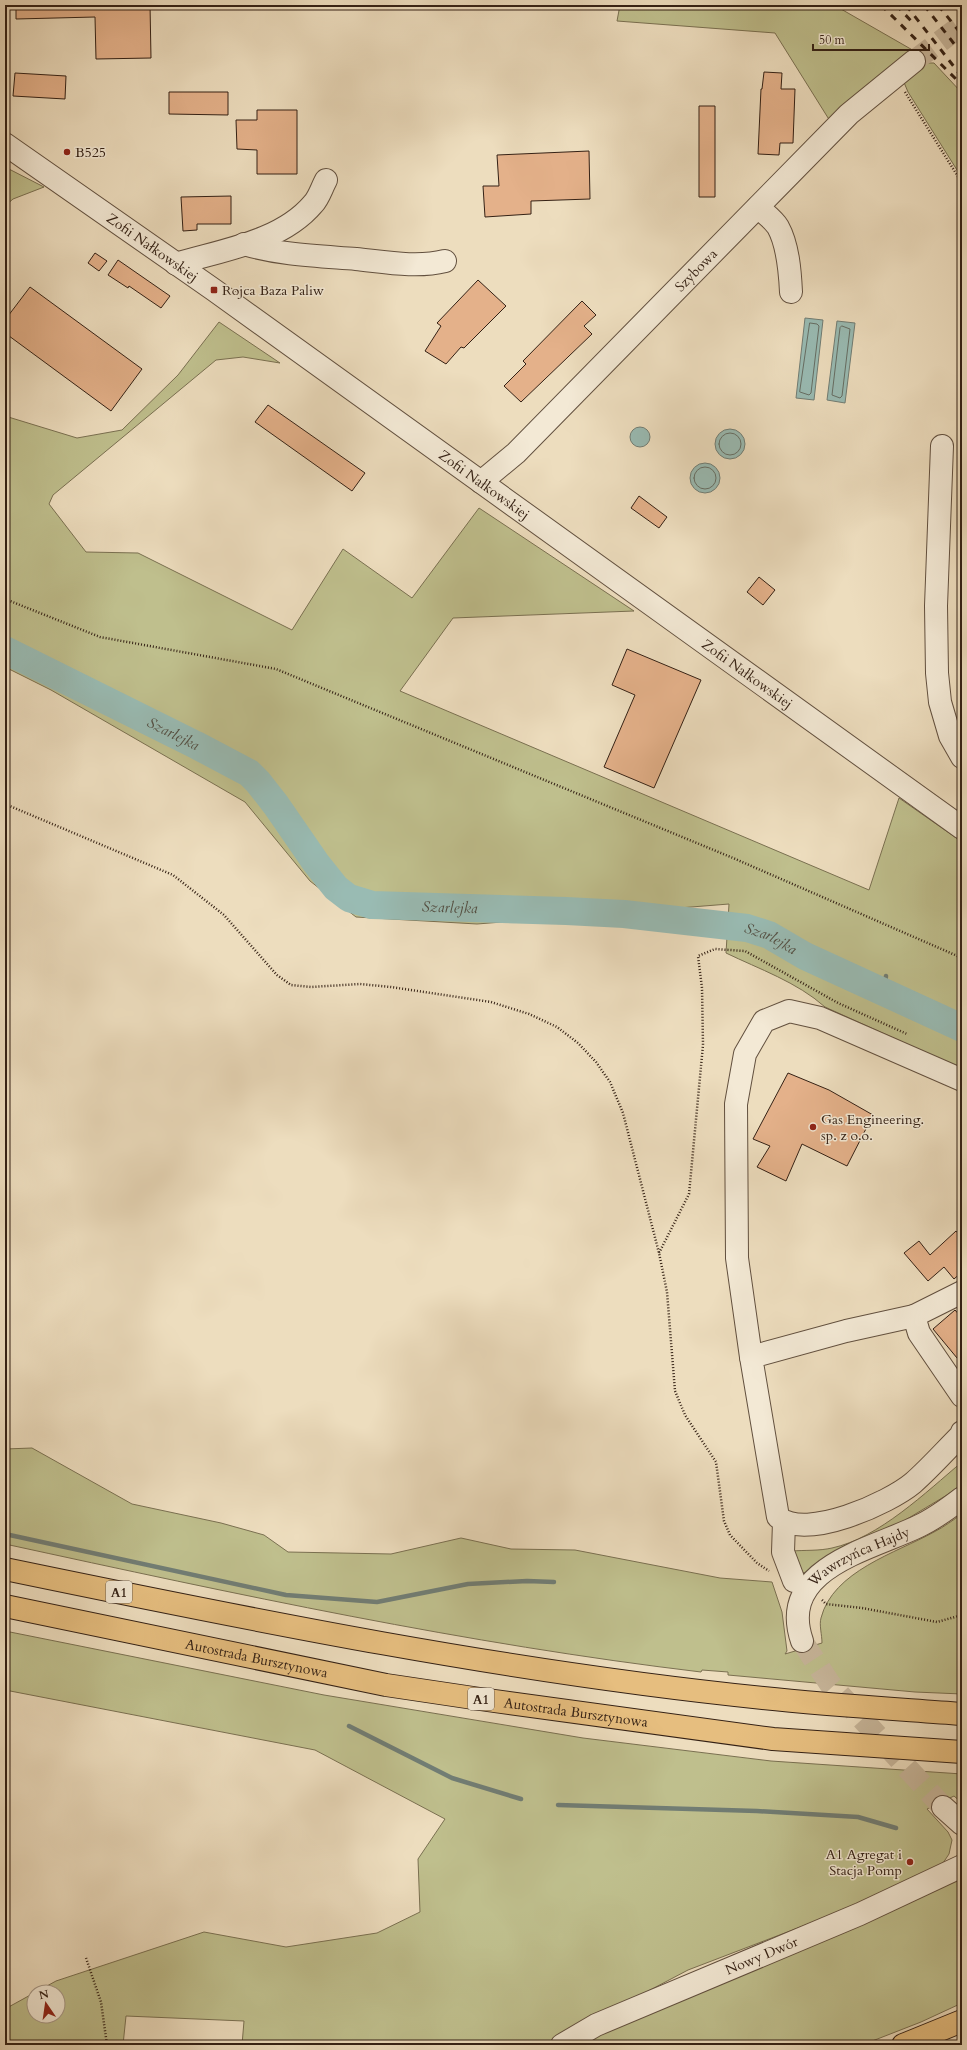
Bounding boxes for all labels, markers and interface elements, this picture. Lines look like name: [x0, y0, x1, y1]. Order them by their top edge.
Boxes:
scale bar: [813, 26, 929, 52]
text: 50 m: [819, 32, 846, 48]
place label: B525: [75, 143, 106, 162]
marker: B525: [62, 147, 72, 157]
street label: Zofii Nałkowskiej: [103, 209, 202, 286]
street label: Szybowa: [671, 245, 722, 296]
place label: Rojca Baza Paliw: [222, 281, 325, 300]
marker: Rojca Baza Paliw: [209, 285, 219, 295]
street label: Zofii Nałkowskiej: [435, 446, 533, 524]
street label: Zofii Nałkowskiej: [698, 635, 796, 713]
water label: Szarlejka: [144, 712, 203, 755]
water label: Szarlejka: [422, 897, 478, 918]
water label: Szarlejka: [742, 918, 801, 959]
place label: Gas Engineering. sp. z o.o.: [821, 1110, 924, 1145]
marker: Gas Engineering. sp. z o.o.: [808, 1122, 818, 1132]
street label: Wawrzyńca Hajdy: [803, 1522, 913, 1591]
road number: A1: [106, 1581, 132, 1603]
street label: Autostrada Bursztynowa: [184, 1635, 330, 1683]
road number: A1: [468, 1688, 494, 1710]
street label: Autostrada Bursztynowa: [503, 1693, 649, 1732]
place label: A1 Agregat i Stacja Pomp: [826, 1845, 902, 1880]
marker: A1 Agregat i Stacja Pomp: [905, 1857, 915, 1867]
street label: Nowy Dwór: [722, 1932, 802, 1980]
north arrow: [26, 1984, 66, 2024]
text: N: [38, 1986, 51, 2003]

